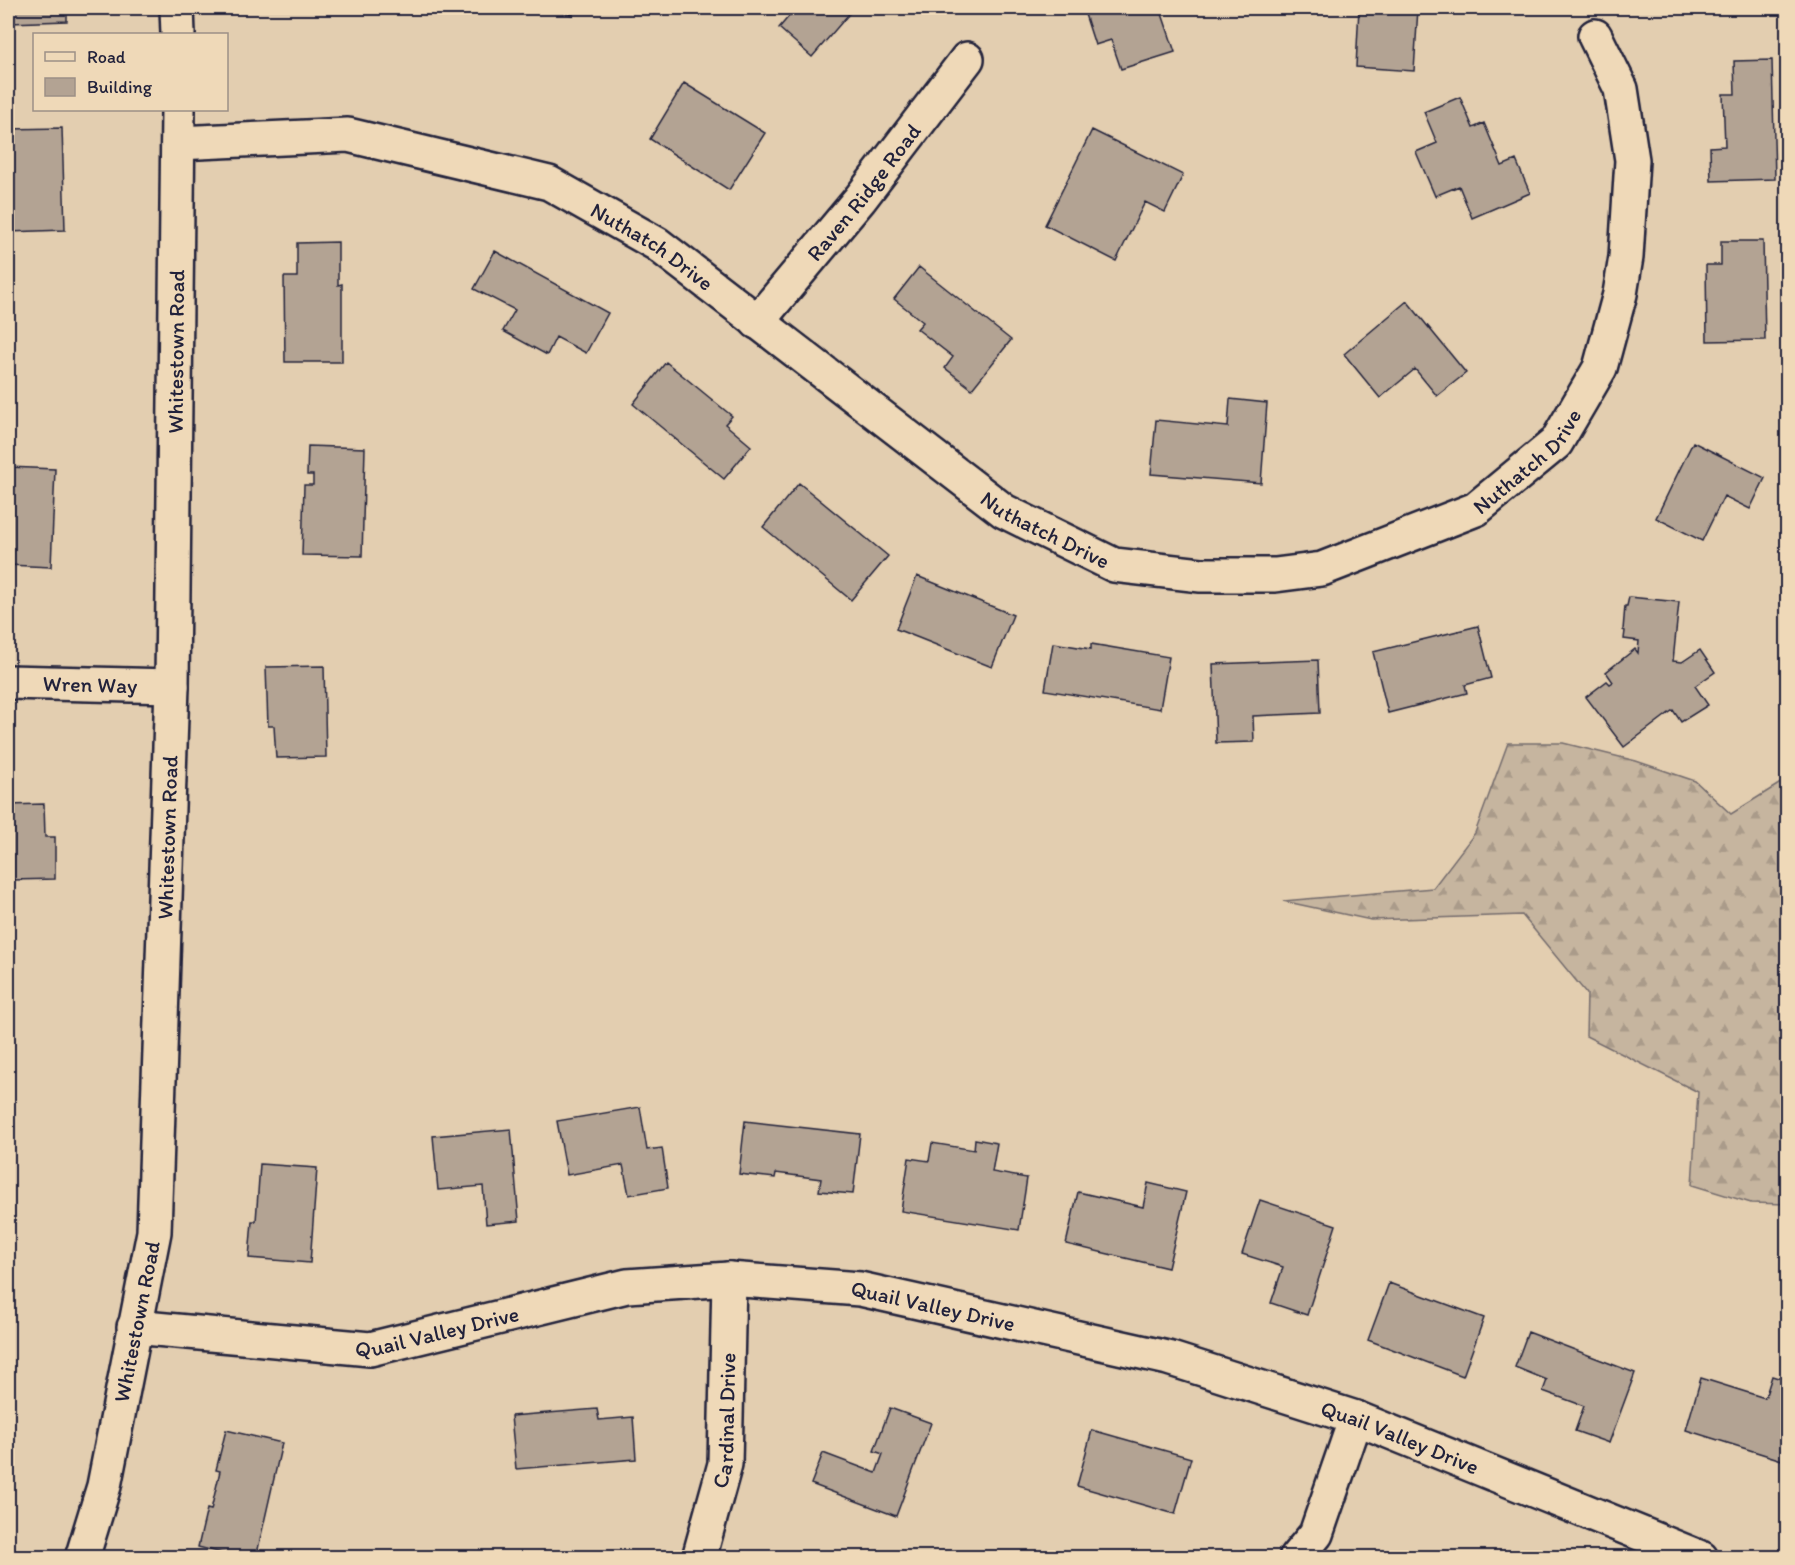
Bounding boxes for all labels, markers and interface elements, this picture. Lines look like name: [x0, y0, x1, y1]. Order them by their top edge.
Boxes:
legend: [33, 33, 228, 111]
text: Road: [87, 46, 126, 68]
text: Building: [87, 76, 153, 98]
street label: Raven Ridge Road: [801, 118, 926, 266]
street label: Nuthatch Drive: [586, 196, 719, 296]
street label: Whitestown Road: [161, 269, 190, 434]
street label: Nuthatch Drive: [1467, 404, 1587, 520]
street label: Nuthatch Drive: [975, 485, 1114, 574]
street label: Wren Way: [42, 669, 138, 699]
street label: Whitestown Road: [151, 755, 183, 920]
street label: Whitestown Road: [107, 1238, 165, 1405]
street label: Quail Valley Drive: [850, 1275, 1018, 1337]
street label: Quail Valley Drive: [354, 1300, 522, 1363]
street label: Cardinal Drive: [705, 1352, 741, 1491]
street label: Quail Valley Drive: [1318, 1394, 1483, 1480]

